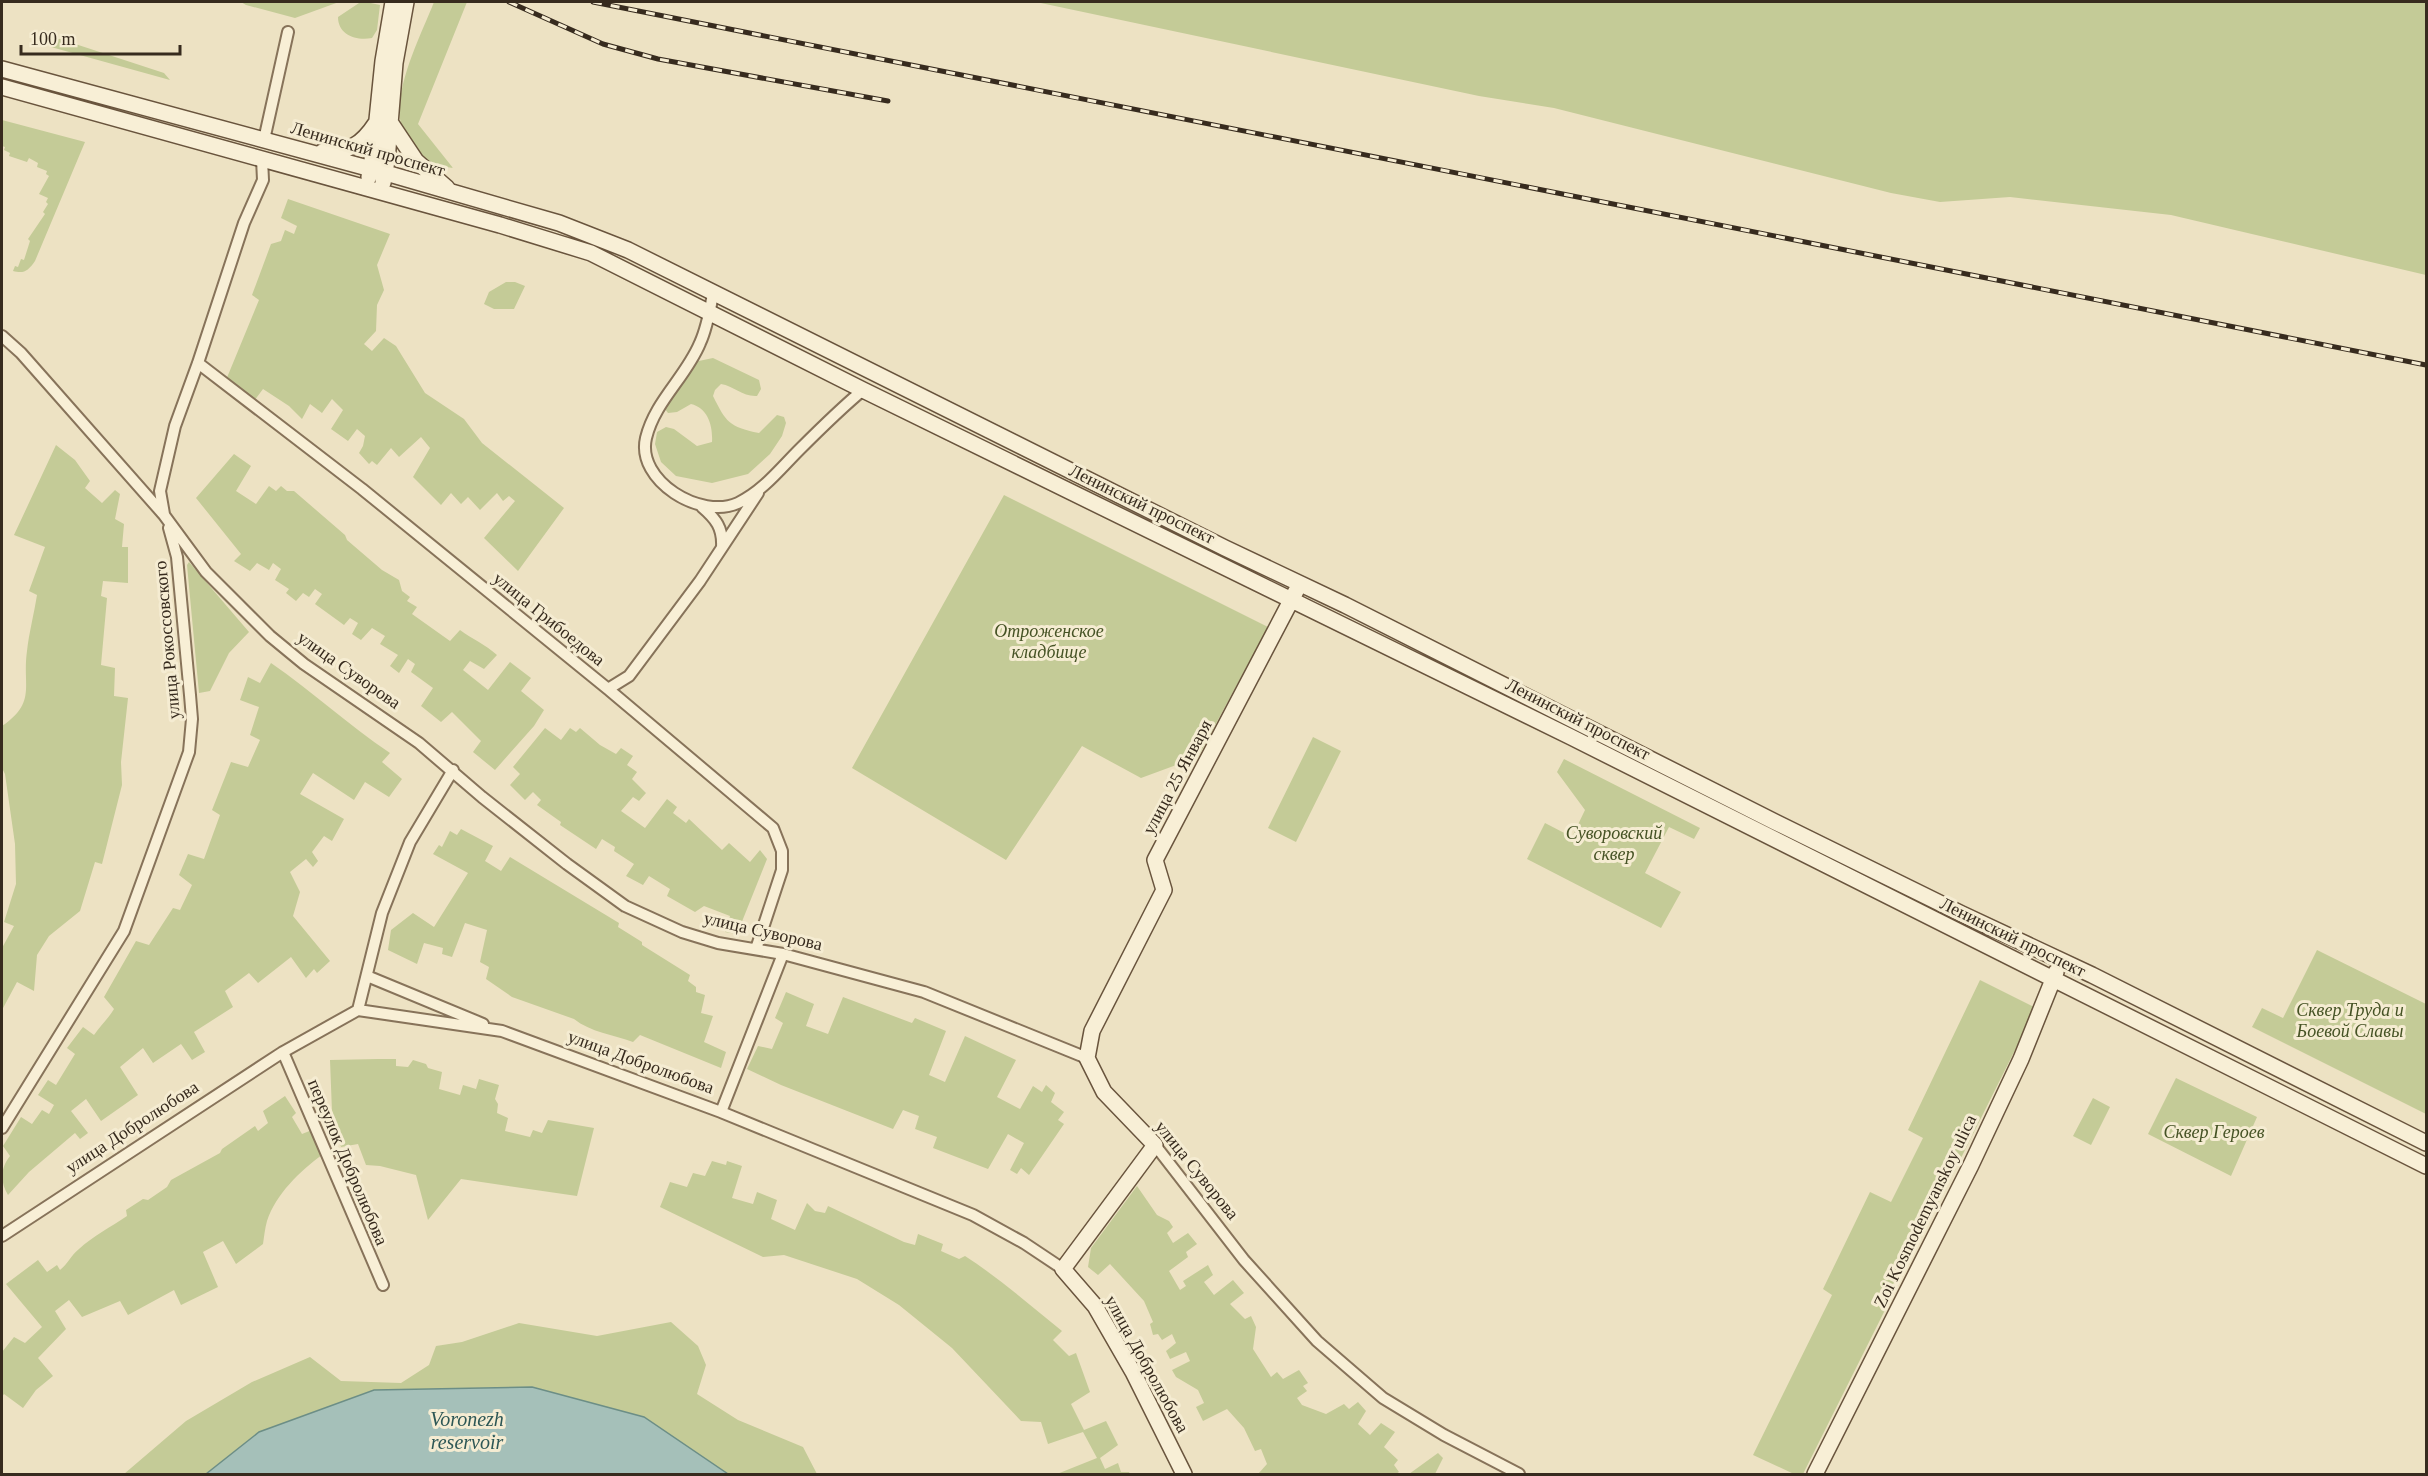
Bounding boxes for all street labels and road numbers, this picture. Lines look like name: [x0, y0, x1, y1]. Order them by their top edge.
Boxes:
street label: Ленинский проспект: [289, 117, 448, 181]
street label: Ленинский проспект: [1066, 460, 1218, 548]
street label: улица Рокоссовского: [150, 560, 184, 720]
street label: улица Грибоедова: [489, 568, 609, 670]
street label: улица Суворова: [294, 627, 404, 713]
street label: Ленинский проспект: [1502, 674, 1654, 764]
street label: улица 25 Января: [1138, 716, 1216, 838]
street label: Ленинский проспект: [1937, 893, 2089, 981]
street label: улица Суворова: [702, 908, 824, 954]
street label: улица Добролюбова: [565, 1026, 717, 1098]
street label: переулок Добролюбова: [304, 1076, 392, 1248]
street label: улица Добролюбова: [62, 1077, 202, 1177]
street label: Zoi Kosmodemyanskoy ulica: [1870, 1111, 1980, 1311]
street label: улица Суворова: [1151, 1117, 1243, 1223]
street label: улица Добролюбова: [1101, 1292, 1193, 1436]

